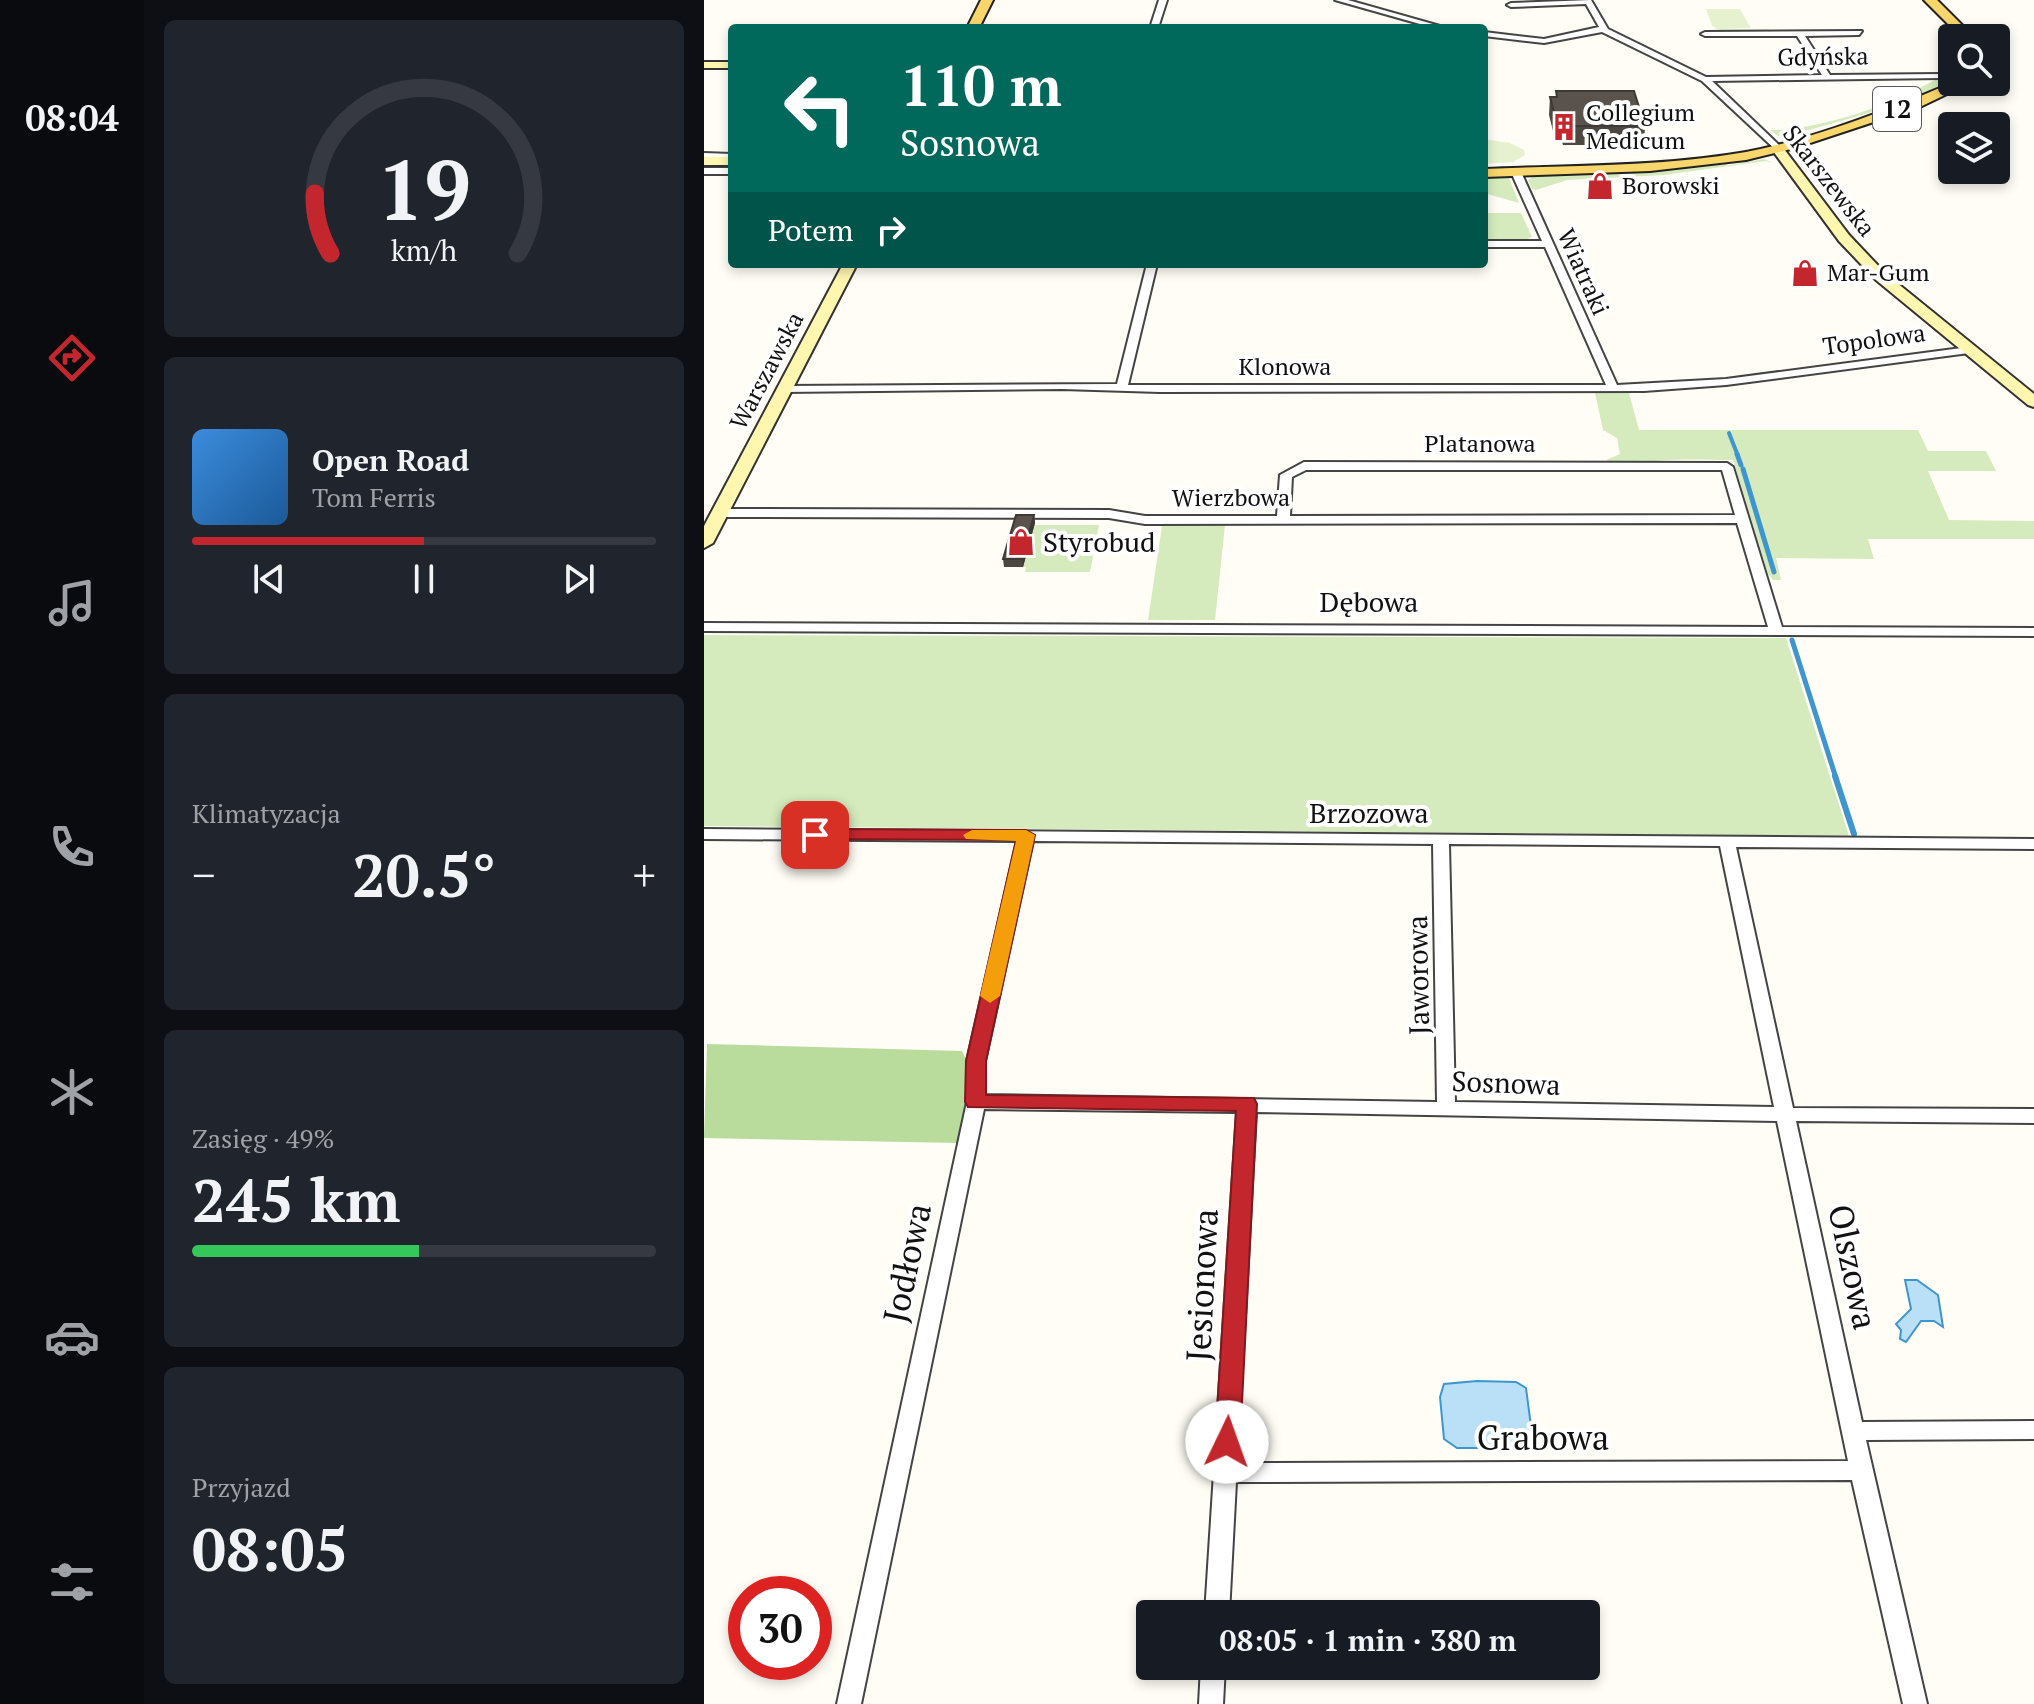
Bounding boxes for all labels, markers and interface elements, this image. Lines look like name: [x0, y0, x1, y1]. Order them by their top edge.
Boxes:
map controls: [1938, 24, 2010, 184]
button: search: [1938, 24, 2010, 96]
street label: Gdyńska: [1777, 39, 1869, 73]
text: 110 m: [900, 48, 1062, 122]
icon: left: [768, 56, 872, 160]
road number: 12: [1873, 87, 1921, 131]
text: 08:04: [25, 94, 119, 141]
place label: Collegium Medicum: [1586, 96, 1695, 156]
building icon: Collegium Medicum: [1549, 112, 1579, 142]
button: layers: [1938, 112, 2010, 184]
street label: Skarszewska: [1776, 118, 1883, 243]
text: Sosnowa: [900, 119, 1040, 166]
text: 19: [377, 134, 471, 244]
place label: Borowski: [1622, 169, 1720, 201]
shop icon: Borowski: [1585, 171, 1615, 201]
icon: right: [869, 208, 913, 252]
text: Potem: [768, 210, 853, 250]
street label: Wiatraki: [1551, 223, 1617, 320]
text: km/h: [391, 232, 457, 270]
place label: Mar-Gum: [1827, 256, 1930, 288]
shop icon: Mar-Gum: [1790, 258, 1820, 288]
street label: Warszawska: [722, 306, 810, 435]
street label: Topolowa: [1820, 316, 1927, 362]
icon: directions: [44, 330, 100, 386]
street label: Klonowa: [1239, 350, 1331, 382]
street label: Platanowa: [1424, 427, 1536, 459]
text: Open Road: [312, 440, 469, 480]
text: Tom Ferris: [312, 480, 436, 514]
street label: Wierzbowa: [1172, 481, 1290, 513]
place label: Styrobud: [1043, 523, 1156, 560]
shop icon: Styrobud: [1006, 527, 1036, 557]
icon: previous: [247, 557, 291, 601]
icon: pause: [402, 557, 446, 601]
icon: next: [557, 557, 601, 601]
icon: music: [44, 575, 100, 631]
street label: Dębowa: [1320, 583, 1418, 620]
street label: Brzozowa: [1309, 794, 1429, 831]
text: Klimatyzacja: [192, 796, 341, 830]
pin: [781, 801, 849, 869]
icon: arrive: [793, 813, 837, 857]
icon: phone: [44, 819, 100, 875]
text: 20.5°: [352, 835, 496, 914]
text: −: [192, 845, 215, 904]
text: +: [633, 845, 656, 904]
street label: Jaworowa: [1398, 915, 1437, 1035]
street label: Sosnowa: [1451, 1062, 1561, 1103]
icon: climate: [44, 1064, 100, 1120]
text: Zasięg · 49%: [192, 1121, 334, 1155]
text: 245 km: [192, 1160, 400, 1239]
street label: Jodłowa: [872, 1199, 941, 1327]
street label: Olszowa: [1818, 1200, 1889, 1334]
street label: Jesionowa: [1175, 1207, 1228, 1363]
icon: car: [44, 1309, 100, 1365]
position arrow: [1185, 1400, 1269, 1484]
street label: Grabowa: [1477, 1415, 1609, 1460]
text: Przyjazd: [192, 1470, 291, 1504]
text: 08:05: [192, 1509, 348, 1588]
icon: filters: [44, 1554, 100, 1610]
speed limit sign: 30: [728, 1576, 832, 1680]
text: 08:05 · 1 min · 380 m: [1220, 1620, 1516, 1660]

